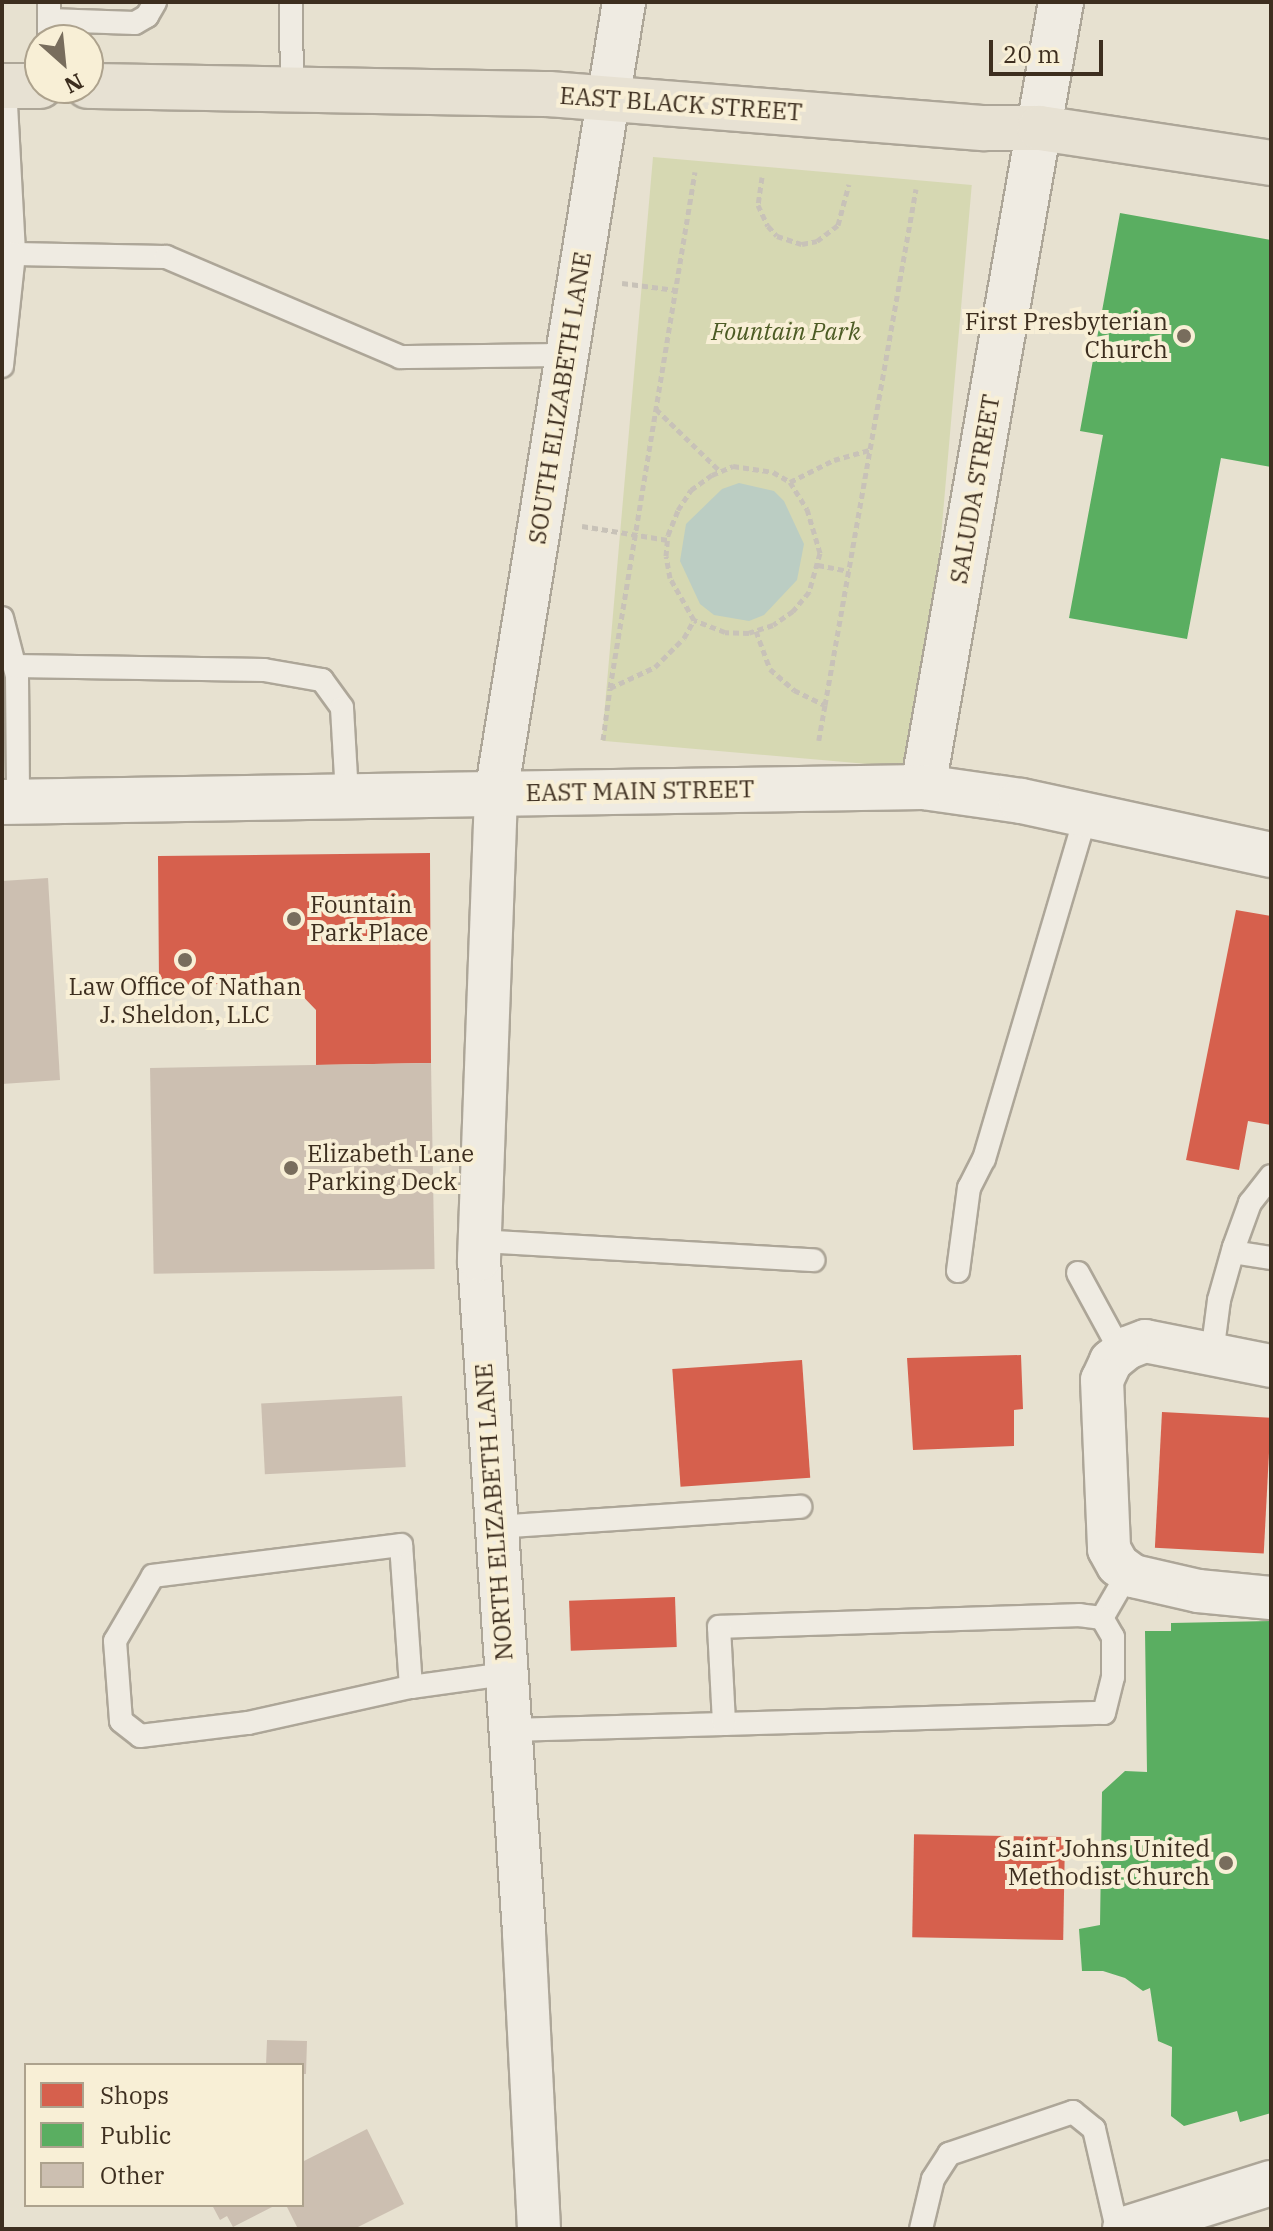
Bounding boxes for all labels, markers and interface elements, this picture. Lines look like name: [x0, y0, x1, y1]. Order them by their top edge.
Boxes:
north arrow: [24, 24, 104, 104]
scale bar: [993, 24, 1107, 74]
text: 20 m: [1003, 38, 1060, 70]
text: N: [60, 67, 89, 101]
street label: EAST BLACK STREET: [559, 81, 803, 127]
street label: SOUTH ELIZABETH LANE: [523, 250, 597, 546]
place label: First Presbyterian Church: [965, 308, 1168, 364]
park label: Fountain Park: [711, 318, 861, 346]
marker: First Presbyterian Church: [1175, 327, 1193, 345]
street label: SALUDA STREET: [944, 392, 1006, 586]
street label: EAST MAIN STREET: [525, 775, 755, 807]
place label: Fountain Park Place: [310, 891, 428, 947]
marker: Fountain Park Place: [285, 910, 303, 928]
marker: Law Office of Nathan J. Sheldon, LLC: [176, 951, 194, 969]
place label: Law Office of Nathan J. Sheldon, LLC: [68, 973, 302, 1029]
place label: Elizabeth Lane Parking Deck: [307, 1140, 474, 1196]
marker: Elizabeth Lane Parking Deck: [282, 1159, 300, 1177]
street label: NORTH ELIZABETH LANE: [469, 1362, 519, 1662]
place label: Saint Johns United Methodist Church: [997, 1835, 1210, 1891]
marker: Saint Johns United Methodist Church: [1217, 1854, 1235, 1872]
legend: [24, 2063, 304, 2207]
text: Shops: [100, 2079, 169, 2111]
text: Public: [100, 2119, 171, 2151]
text: Other: [100, 2159, 164, 2191]

